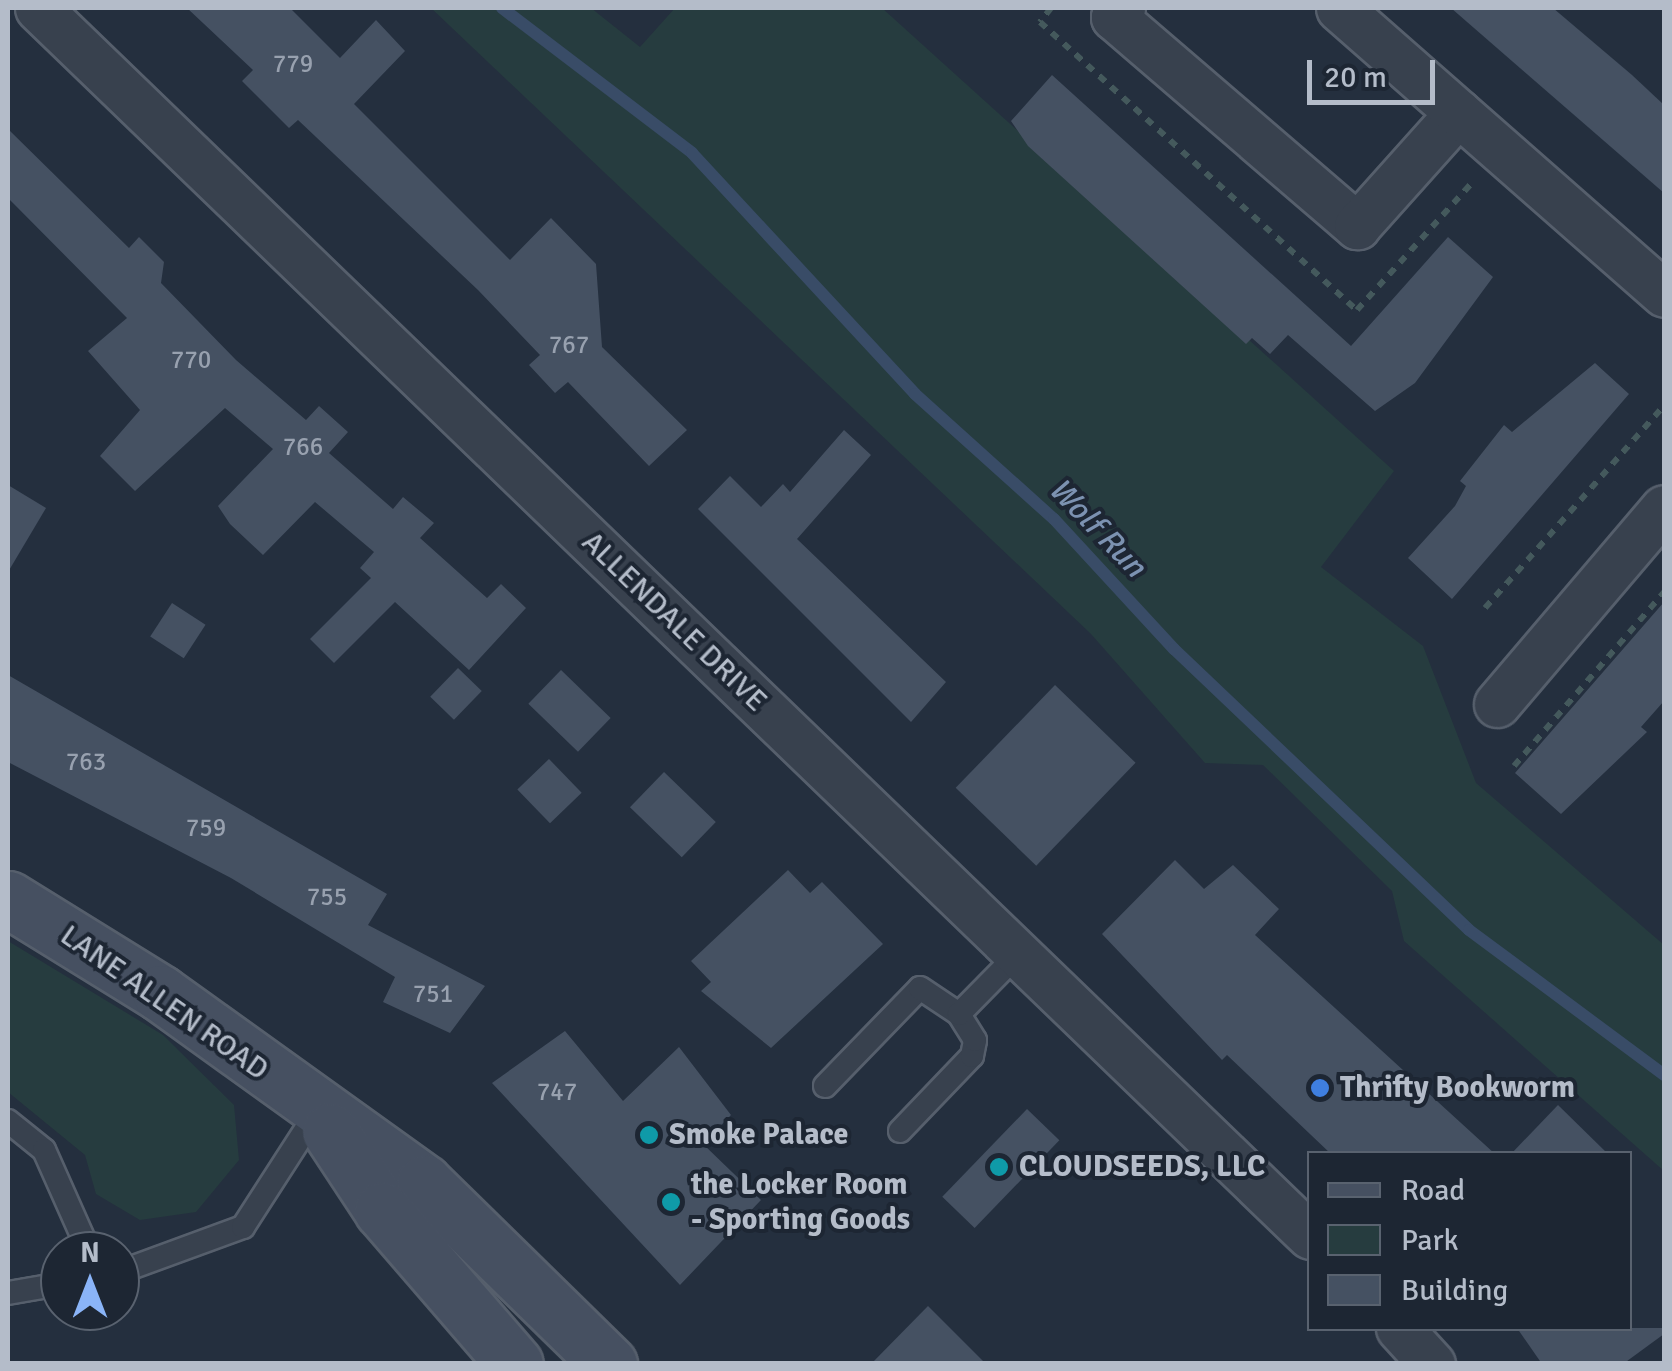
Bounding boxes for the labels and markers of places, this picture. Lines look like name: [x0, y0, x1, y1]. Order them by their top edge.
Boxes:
place label: Thrifty Bookworm: [1340, 1070, 1575, 1106]
marker: Thrifty Bookworm: [1309, 1077, 1331, 1099]
place label: Smoke Palace: [669, 1117, 848, 1153]
marker: Smoke Palace: [638, 1124, 660, 1146]
place label: CLOUDSEEDS, LLC: [1019, 1149, 1265, 1185]
marker: CLOUDSEEDS, LLC: [988, 1156, 1010, 1178]
place label: the Locker Room - Sporting Goods: [691, 1167, 910, 1238]
marker: the Locker Room - Sporting Goods: [660, 1191, 682, 1213]

